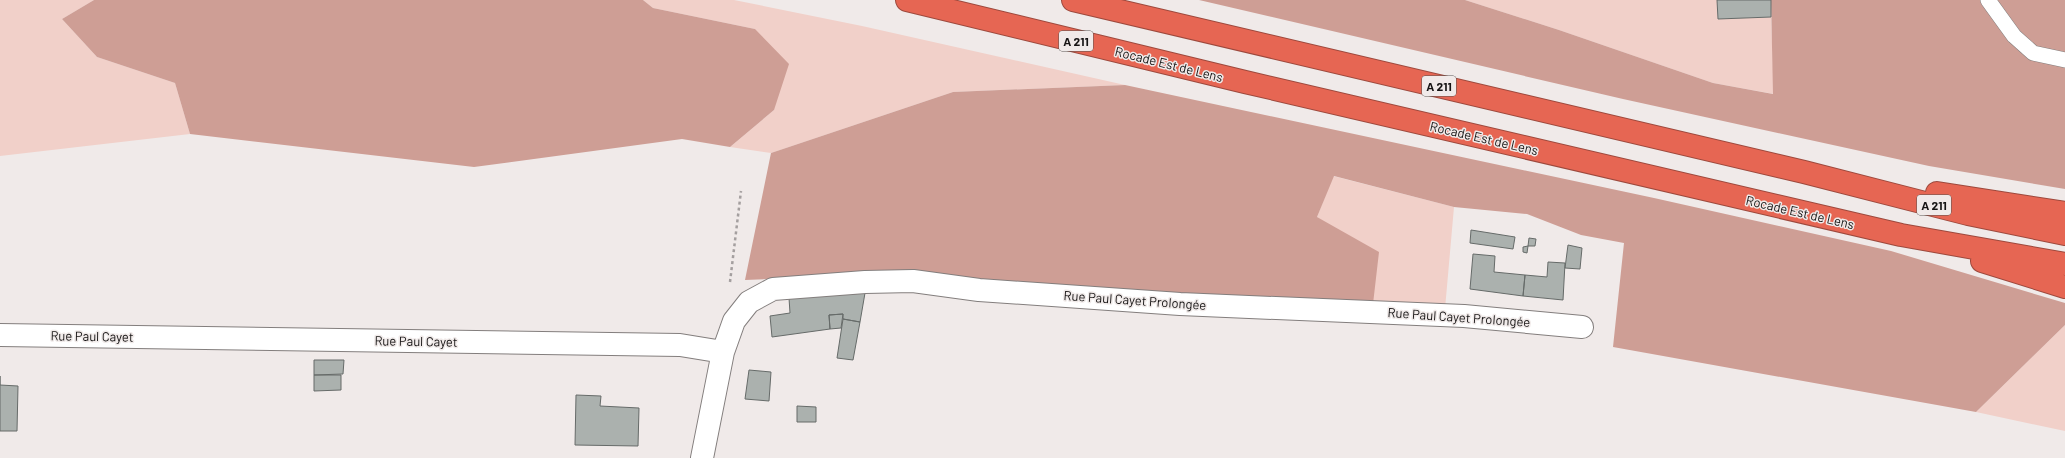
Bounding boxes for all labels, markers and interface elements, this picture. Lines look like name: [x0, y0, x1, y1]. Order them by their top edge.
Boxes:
road number: A 211: [1059, 31, 1093, 51]
street label: Rocade Est de Lens: [1113, 43, 1225, 85]
road number: A 211: [1422, 76, 1456, 96]
street label: Rocade Est de Lens: [1428, 118, 1540, 158]
street label: Rocade Est de Lens: [1744, 192, 1856, 232]
road number: A 211: [1917, 195, 1951, 215]
street label: Rue Paul Cayet Prolongée: [1063, 287, 1207, 313]
street label: Rue Paul Cayet Prolongée: [1387, 304, 1531, 330]
street label: Rue Paul Cayet: [50, 327, 134, 345]
street label: Rue Paul Cayet: [374, 332, 458, 350]

